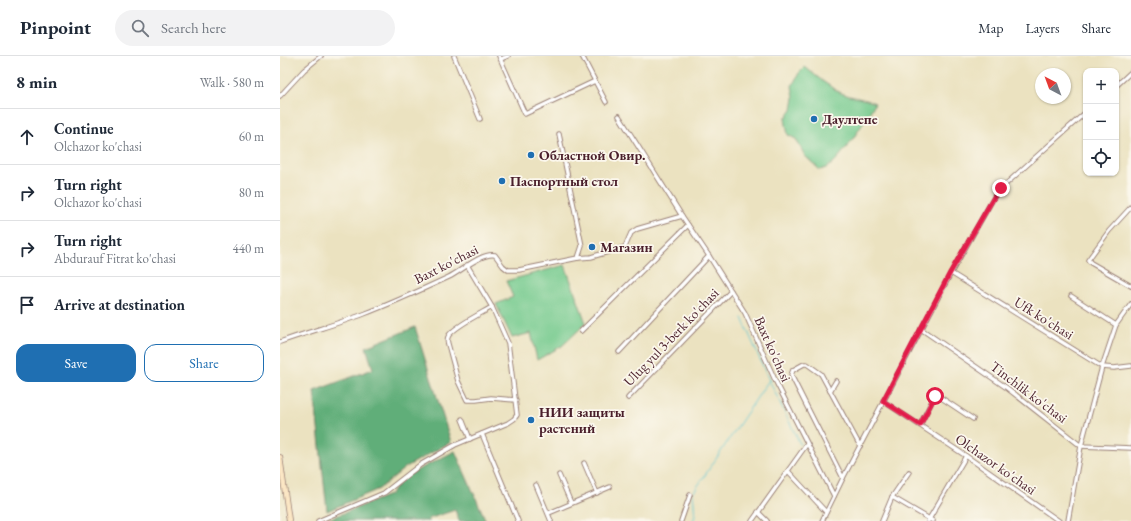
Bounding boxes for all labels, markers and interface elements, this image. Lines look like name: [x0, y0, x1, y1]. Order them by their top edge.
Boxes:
search box: [115, 10, 395, 46]
text: Pinpoint: [20, 15, 91, 40]
icon: search: [129, 17, 151, 39]
text: Search here: [161, 18, 226, 37]
text: Map: [978, 19, 1003, 37]
text: Layers: [1025, 19, 1060, 37]
text: Share: [1082, 19, 1111, 37]
north arrow: [1035, 68, 1071, 104]
map controls: [1083, 68, 1119, 176]
button: +: [1083, 68, 1119, 104]
text: 8 min: [16, 71, 57, 93]
text: Walk · 580 m: [200, 74, 264, 91]
button: −: [1083, 104, 1119, 140]
place label: Даултепе: [822, 110, 878, 128]
marker: Даултепе: [809, 114, 819, 124]
text: Continue: [54, 119, 114, 138]
icon: ahead: [16, 126, 38, 148]
text: 60 m: [239, 128, 264, 145]
text: Olchazor ko'chasi: [54, 138, 142, 155]
button: locate: [1083, 140, 1119, 176]
place label: Областной Овир.: [539, 146, 645, 164]
marker: Областной Овир.: [526, 150, 536, 160]
place label: Паспортный стол: [510, 172, 618, 190]
text: Turn right: [54, 175, 122, 194]
marker: Паспортный стол: [497, 176, 507, 186]
route end: [992, 179, 1010, 197]
icon: right: [16, 182, 38, 204]
text: 80 m: [239, 184, 264, 201]
text: Olchazor ko'chasi: [54, 194, 142, 211]
text: Turn right: [54, 231, 122, 250]
icon: right: [16, 238, 38, 260]
place label: Магазин: [600, 238, 653, 256]
text: 440 m: [233, 240, 264, 257]
street label: Baxt ko'chasi: [411, 240, 482, 288]
marker: Магазин: [587, 242, 597, 252]
text: Abdurauf Fitrat ko'chasi: [54, 250, 176, 267]
street label: Ulug yul 3-berk ko'chasi: [619, 284, 723, 390]
street label: Ufk ko'chasi: [1011, 293, 1078, 344]
icon: arrive: [16, 294, 38, 316]
text: Arrive at destination: [54, 295, 185, 314]
street label: Baxt ko'chasi: [751, 313, 796, 385]
button: Save: [16, 344, 136, 382]
button: Share: [144, 344, 264, 382]
street label: Tinchlik ko'chasi: [987, 357, 1072, 427]
route start: [926, 387, 944, 405]
place label: НИИ защиты растений: [539, 403, 625, 437]
marker: НИИ защиты растений: [526, 415, 536, 425]
street label: Olchazor ko'chasi: [952, 429, 1040, 499]

